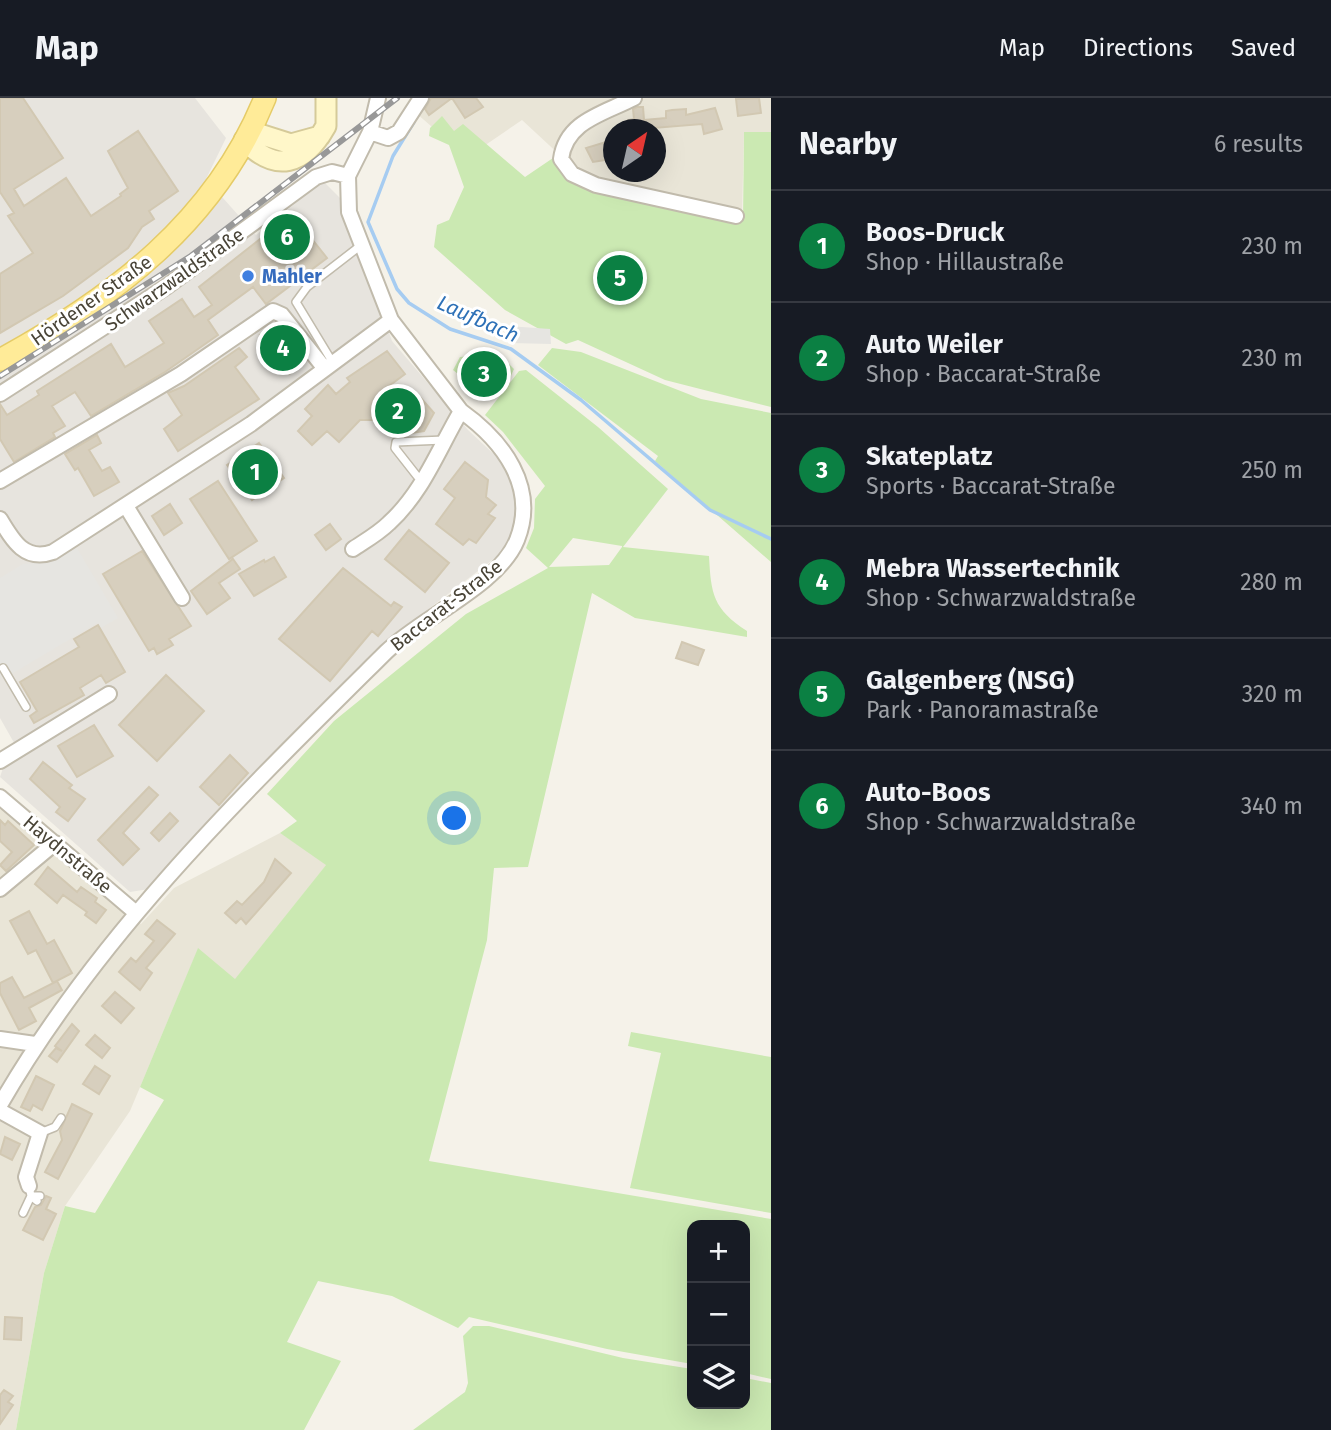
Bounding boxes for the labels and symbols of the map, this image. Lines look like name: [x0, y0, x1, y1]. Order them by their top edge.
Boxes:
north arrow: [603, 119, 666, 182]
pin: 6: [264, 211, 310, 263]
street label: Schwarzwaldstraße: [100, 223, 248, 336]
street label: Hördener Straße: [26, 250, 156, 351]
pin: 5: [597, 252, 643, 304]
place label: Mahler: [262, 265, 322, 288]
marker: Mahler: [240, 268, 256, 284]
water label: Laufbach: [433, 289, 523, 349]
pin: 4: [260, 322, 306, 374]
pin: 3: [461, 348, 507, 400]
pin: 2: [375, 385, 421, 437]
pin: 1: [232, 446, 278, 498]
street label: Baccarat-Straße: [386, 555, 507, 656]
your location: [437, 801, 471, 835]
street label: Haydnstraße: [18, 811, 117, 898]

